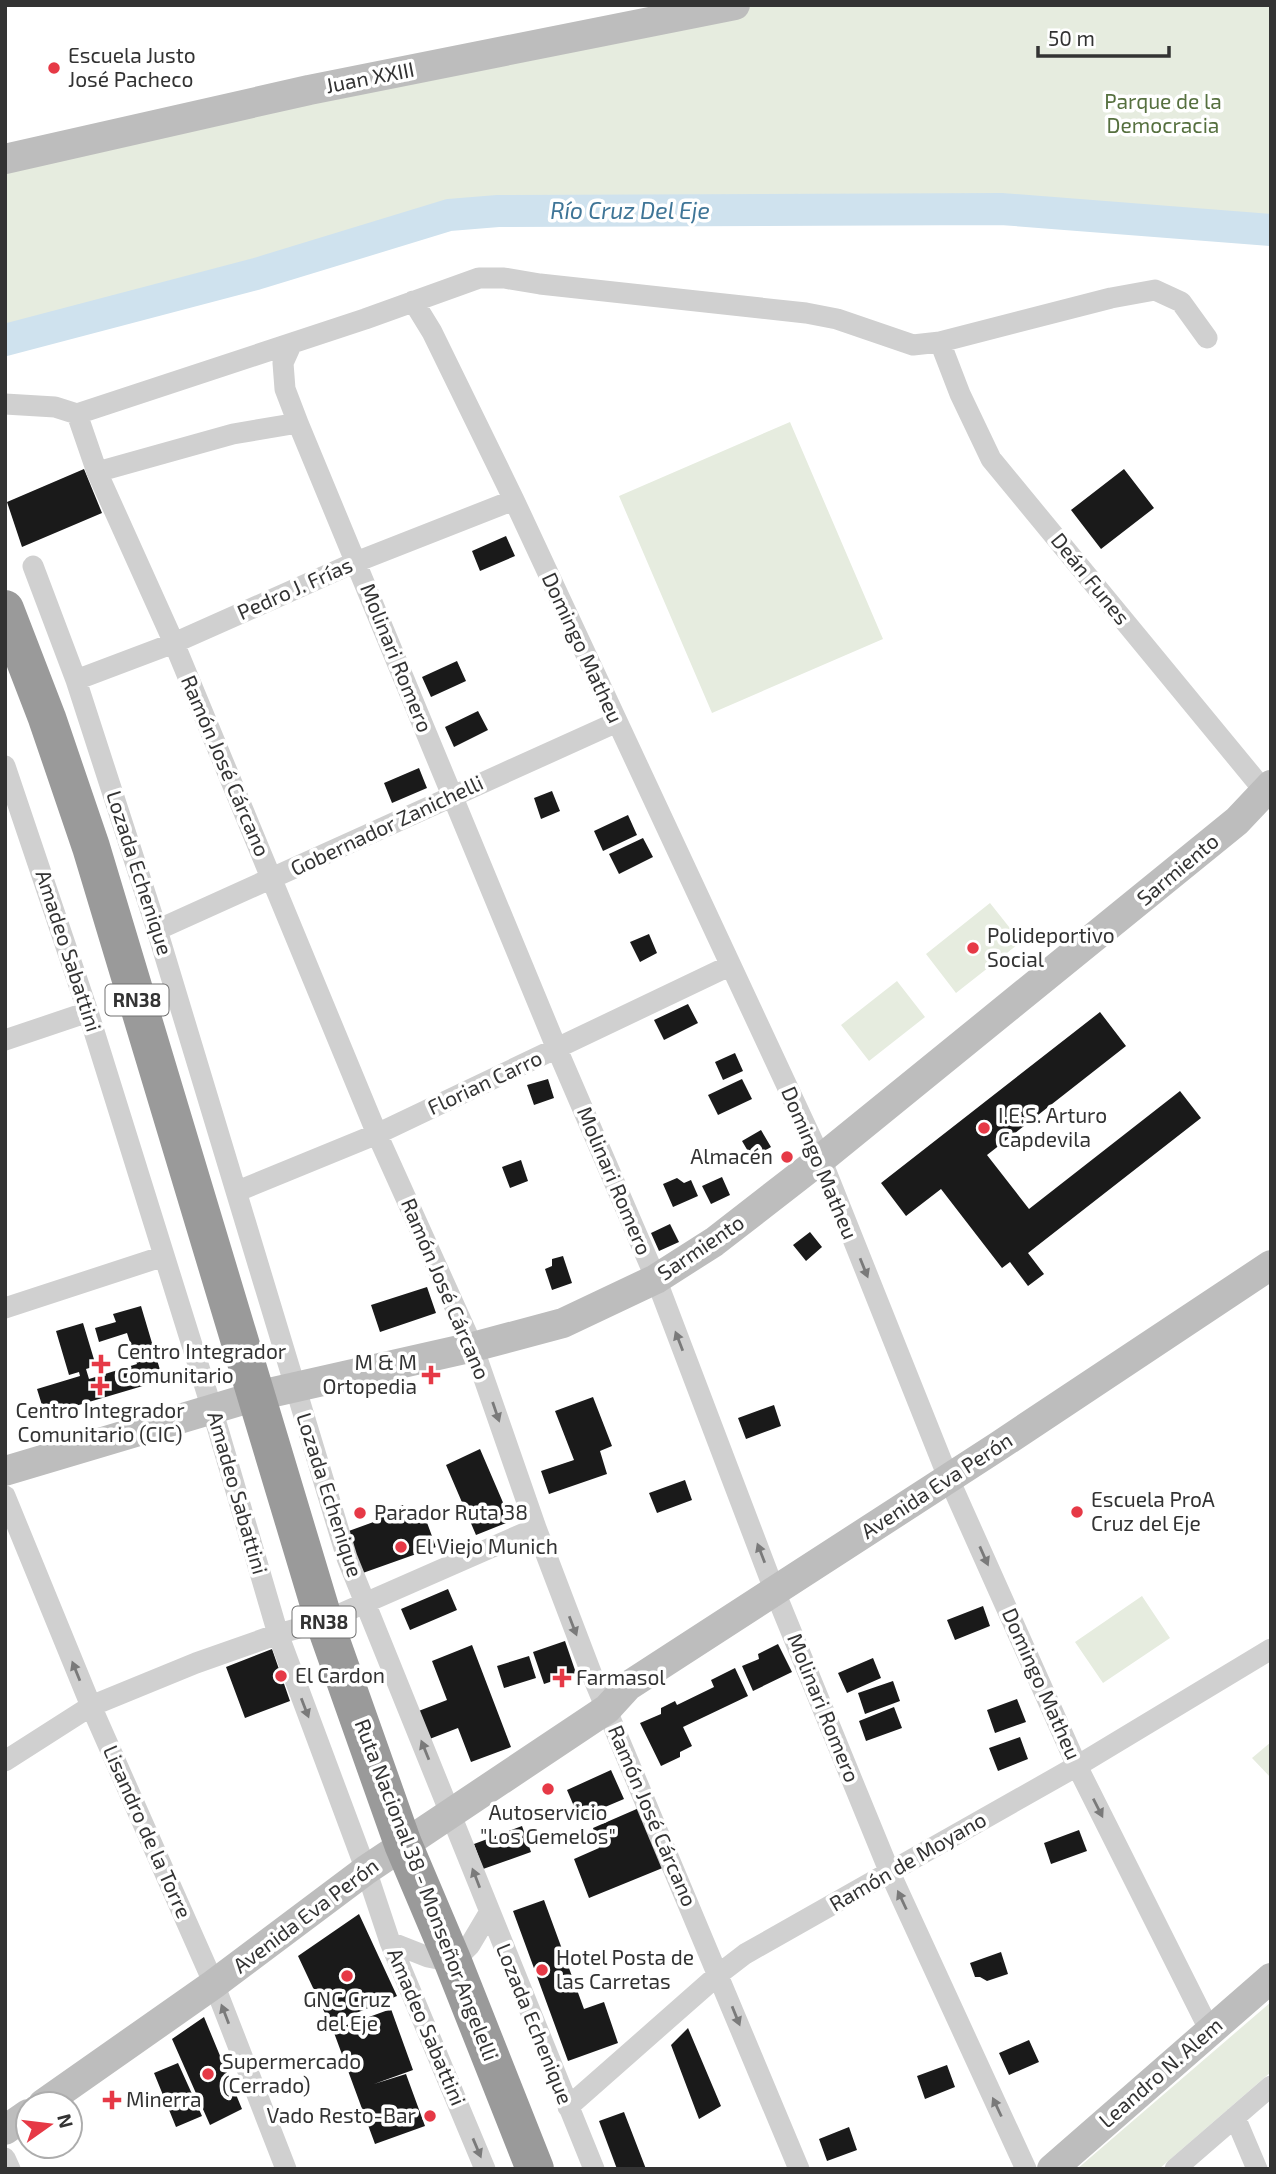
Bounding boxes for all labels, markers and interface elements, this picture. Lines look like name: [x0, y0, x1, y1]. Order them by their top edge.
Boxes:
scale bar: [1038, 14, 1169, 58]
text: 50 m: [1048, 25, 1095, 50]
place label: Escuela Justo José Pacheco: [68, 42, 196, 91]
street label: Juan XXIII: [323, 56, 416, 97]
marker: Escuela Justo José Pacheco: [46, 60, 62, 76]
park label: Parque de la Democracia: [1104, 88, 1222, 137]
water label: Río Cruz Del Eje: [550, 196, 710, 224]
street label: Deán Funes: [1047, 527, 1136, 629]
street label: Pedro J. Frías: [233, 551, 356, 624]
street label: Domingo Matheu: [538, 568, 629, 727]
street label: Molinari Romero: [356, 579, 439, 736]
street label: Ramón José Cárcano: [177, 671, 276, 860]
street label: Gobernador Zanichelli: [286, 769, 487, 880]
street label: Lozada Echenique: [102, 787, 179, 958]
street label: Sarmiento: [1131, 828, 1223, 910]
street label: Amadeo Sabattini: [32, 867, 107, 1034]
place label: Polideportivo Social: [987, 922, 1115, 971]
marker: Polideportivo Social: [965, 940, 981, 956]
road number: RN38: [106, 984, 168, 1016]
street label: Florian Carro: [423, 1044, 546, 1119]
street label: Domingo Matheu: [777, 1082, 864, 1242]
place label: I.E.S. Arturo Capdevila: [998, 1102, 1107, 1151]
street label: Molinari Romero: [573, 1103, 658, 1258]
marker: I.E.S. Arturo Capdevila: [976, 1120, 992, 1136]
place label: Almacén: [690, 1143, 773, 1168]
marker: Almacén: [779, 1149, 795, 1165]
street label: Ramón José Cárcano: [397, 1194, 496, 1383]
street label: Sarmiento: [652, 1209, 748, 1285]
one-way arrow: [858, 1257, 869, 1278]
one-way arrow: [674, 1330, 685, 1351]
place label: Centro Integrador Comunitario: [117, 1338, 287, 1387]
place label: M & M Ortopedia: [322, 1349, 417, 1398]
marker: Centro Integrador Comunitario: [91, 1354, 111, 1374]
marker: M & M Ortopedia: [423, 1367, 439, 1383]
marker: Centro Integrador Comunitario (CIC): [90, 1376, 110, 1396]
place label: Centro Integrador Comunitario (CIC): [15, 1397, 185, 1446]
one-way arrow: [491, 1401, 502, 1422]
street label: Amadeo Sabattini: [203, 1408, 274, 1577]
street label: Lozada Echenique: [292, 1409, 369, 1580]
street label: Avenida Eva Perón: [856, 1426, 1017, 1543]
place label: Escuela ProA Cruz del Eje: [1091, 1486, 1215, 1536]
place label: Parador Ruta 38: [374, 1499, 528, 1524]
marker: Escuela ProA Cruz del Eje: [1069, 1504, 1085, 1520]
marker: Parador Ruta 38: [352, 1505, 368, 1521]
place label: El Viejo Munich: [415, 1533, 558, 1559]
marker: El Viejo Munich: [393, 1539, 409, 1555]
one-way arrow: [755, 1543, 766, 1564]
one-way arrow: [978, 1546, 990, 1566]
street label: Domingo Matheu: [998, 1604, 1087, 1763]
road number: RN38: [292, 1606, 356, 1638]
one-way arrow: [568, 1615, 579, 1636]
street label: Molinari Romero: [783, 1629, 866, 1786]
one-way arrow: [71, 1660, 82, 1681]
place label: El Cardon: [295, 1662, 385, 1687]
place label: Farmasol: [576, 1664, 666, 1689]
marker: El Cardon: [273, 1668, 289, 1684]
marker: Farmasol: [554, 1670, 570, 1686]
one-way arrow: [300, 1697, 311, 1718]
street label: Ruta Nacional 38 - Monseñor Angelelli: [350, 1715, 504, 2064]
street label: Ramón José Cárcano: [604, 1721, 703, 1910]
one-way arrow: [419, 1740, 430, 1761]
street label: Lisandro de la Torre: [99, 1741, 198, 1922]
marker: Autoservicio "Los Gemelos": [540, 1781, 556, 1797]
one-way arrow: [1092, 1798, 1103, 1818]
place label: Autoservicio "Los Gemelos": [480, 1799, 616, 1848]
street label: Ramón de Moyano: [825, 1806, 990, 1916]
street label: Avenida Eva Perón: [228, 1852, 383, 1978]
one-way arrow: [470, 1868, 481, 1889]
one-way arrow: [896, 1890, 908, 1910]
street label: Lozada Echenique: [492, 1939, 579, 2108]
street label: Amadeo Sabattini: [383, 1944, 472, 2109]
place label: Hotel Posta de las Carretas: [556, 1944, 694, 1993]
marker: Hotel Posta de las Carretas: [534, 1962, 550, 1978]
marker: GNC Cruz del Eje: [339, 1968, 355, 1984]
place label: GNC Cruz del Eje: [303, 1986, 391, 2036]
one-way arrow: [220, 2004, 231, 2025]
one-way arrow: [731, 2006, 742, 2027]
street label: Leandro N. Alem: [1093, 2011, 1227, 2132]
place label: Supermercado (Cerrado): [222, 2048, 361, 2097]
marker: Supermercado (Cerrado): [200, 2066, 216, 2082]
place label: Minerra: [126, 2086, 201, 2111]
north arrow: [14, 2090, 84, 2160]
marker: Minerra: [104, 2092, 120, 2108]
one-way arrow: [991, 2097, 1003, 2117]
place label: Vado Resto-Bar: [266, 2102, 417, 2127]
marker: Vado Resto-Bar: [422, 2108, 438, 2124]
text: N: [53, 2111, 79, 2130]
one-way arrow: [471, 2137, 482, 2158]

